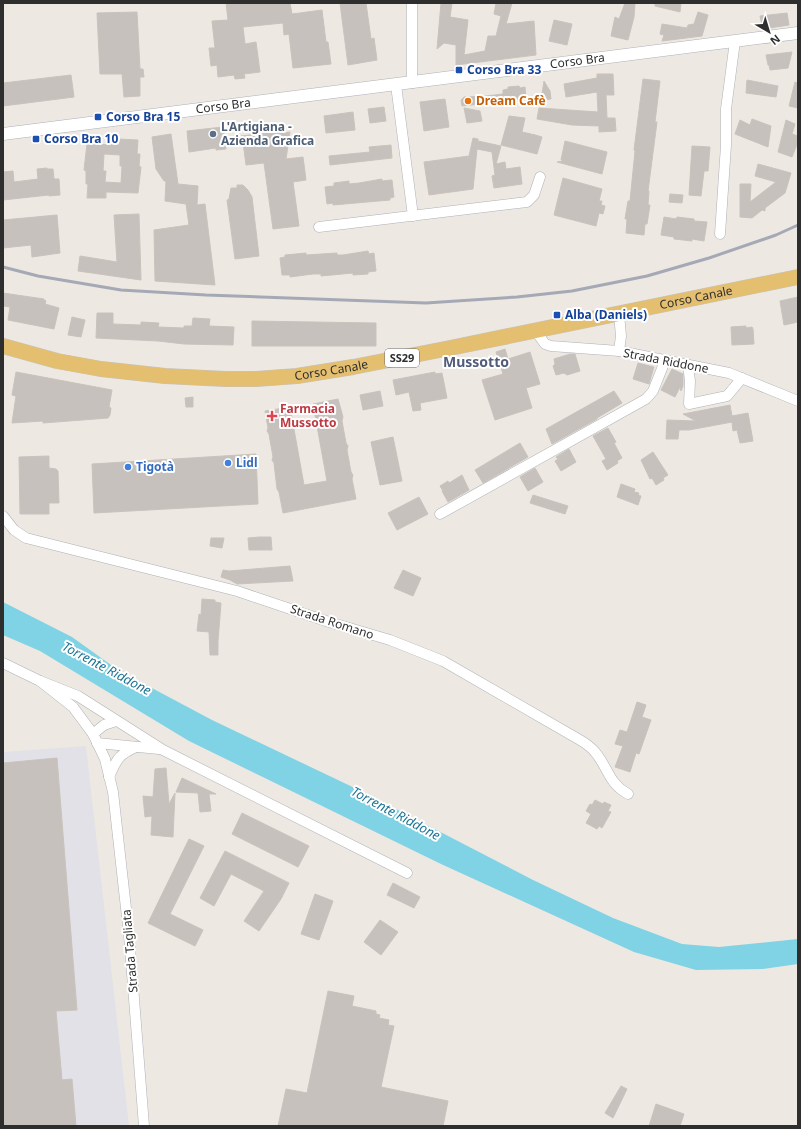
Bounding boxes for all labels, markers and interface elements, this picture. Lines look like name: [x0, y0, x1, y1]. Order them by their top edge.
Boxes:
north arrow: [749, 12, 789, 52]
text: N: [767, 32, 784, 49]
street label: Corso Bra: [549, 49, 606, 72]
place label: Corso Bra 33: [467, 61, 541, 78]
marker: Corso Bra 33: [454, 65, 464, 75]
place label: Dream Cafè: [476, 92, 546, 109]
street label: Corso Bra: [195, 94, 252, 117]
marker: Dream Cafè: [463, 96, 473, 106]
place label: Corso Bra 15: [106, 108, 180, 125]
marker: Corso Bra 15: [93, 112, 103, 122]
place label: L'Artigiana - Azienda Grafica: [221, 118, 314, 149]
marker: L'Artigiana - Azienda Grafica: [208, 129, 218, 139]
place label: Corso Bra 10: [44, 130, 118, 147]
marker: Corso Bra 10: [31, 134, 41, 144]
street label: Corso Canale: [658, 282, 734, 313]
place label: Alba (Daniels): [565, 306, 647, 323]
marker: Alba (Daniels): [552, 310, 562, 320]
street label: Strada Riddone: [622, 344, 710, 377]
road number: SS29: [385, 349, 419, 367]
district label: Mussotto: [443, 352, 509, 371]
street label: Corso Canale: [293, 355, 370, 384]
place label: Farmacia Mussotto: [280, 400, 337, 431]
marker: Farmacia Mussotto: [267, 411, 277, 421]
place label: Lidl: [236, 454, 257, 471]
place label: Tigotà: [136, 458, 174, 475]
marker: Lidl: [223, 458, 233, 468]
marker: Tigotà: [123, 462, 133, 472]
street label: Strada Romano: [288, 600, 376, 643]
water label: Torrente Riddone: [59, 637, 155, 699]
water label: Torrente Riddone: [348, 782, 444, 844]
street label: Strada Tagliata: [117, 909, 142, 993]

